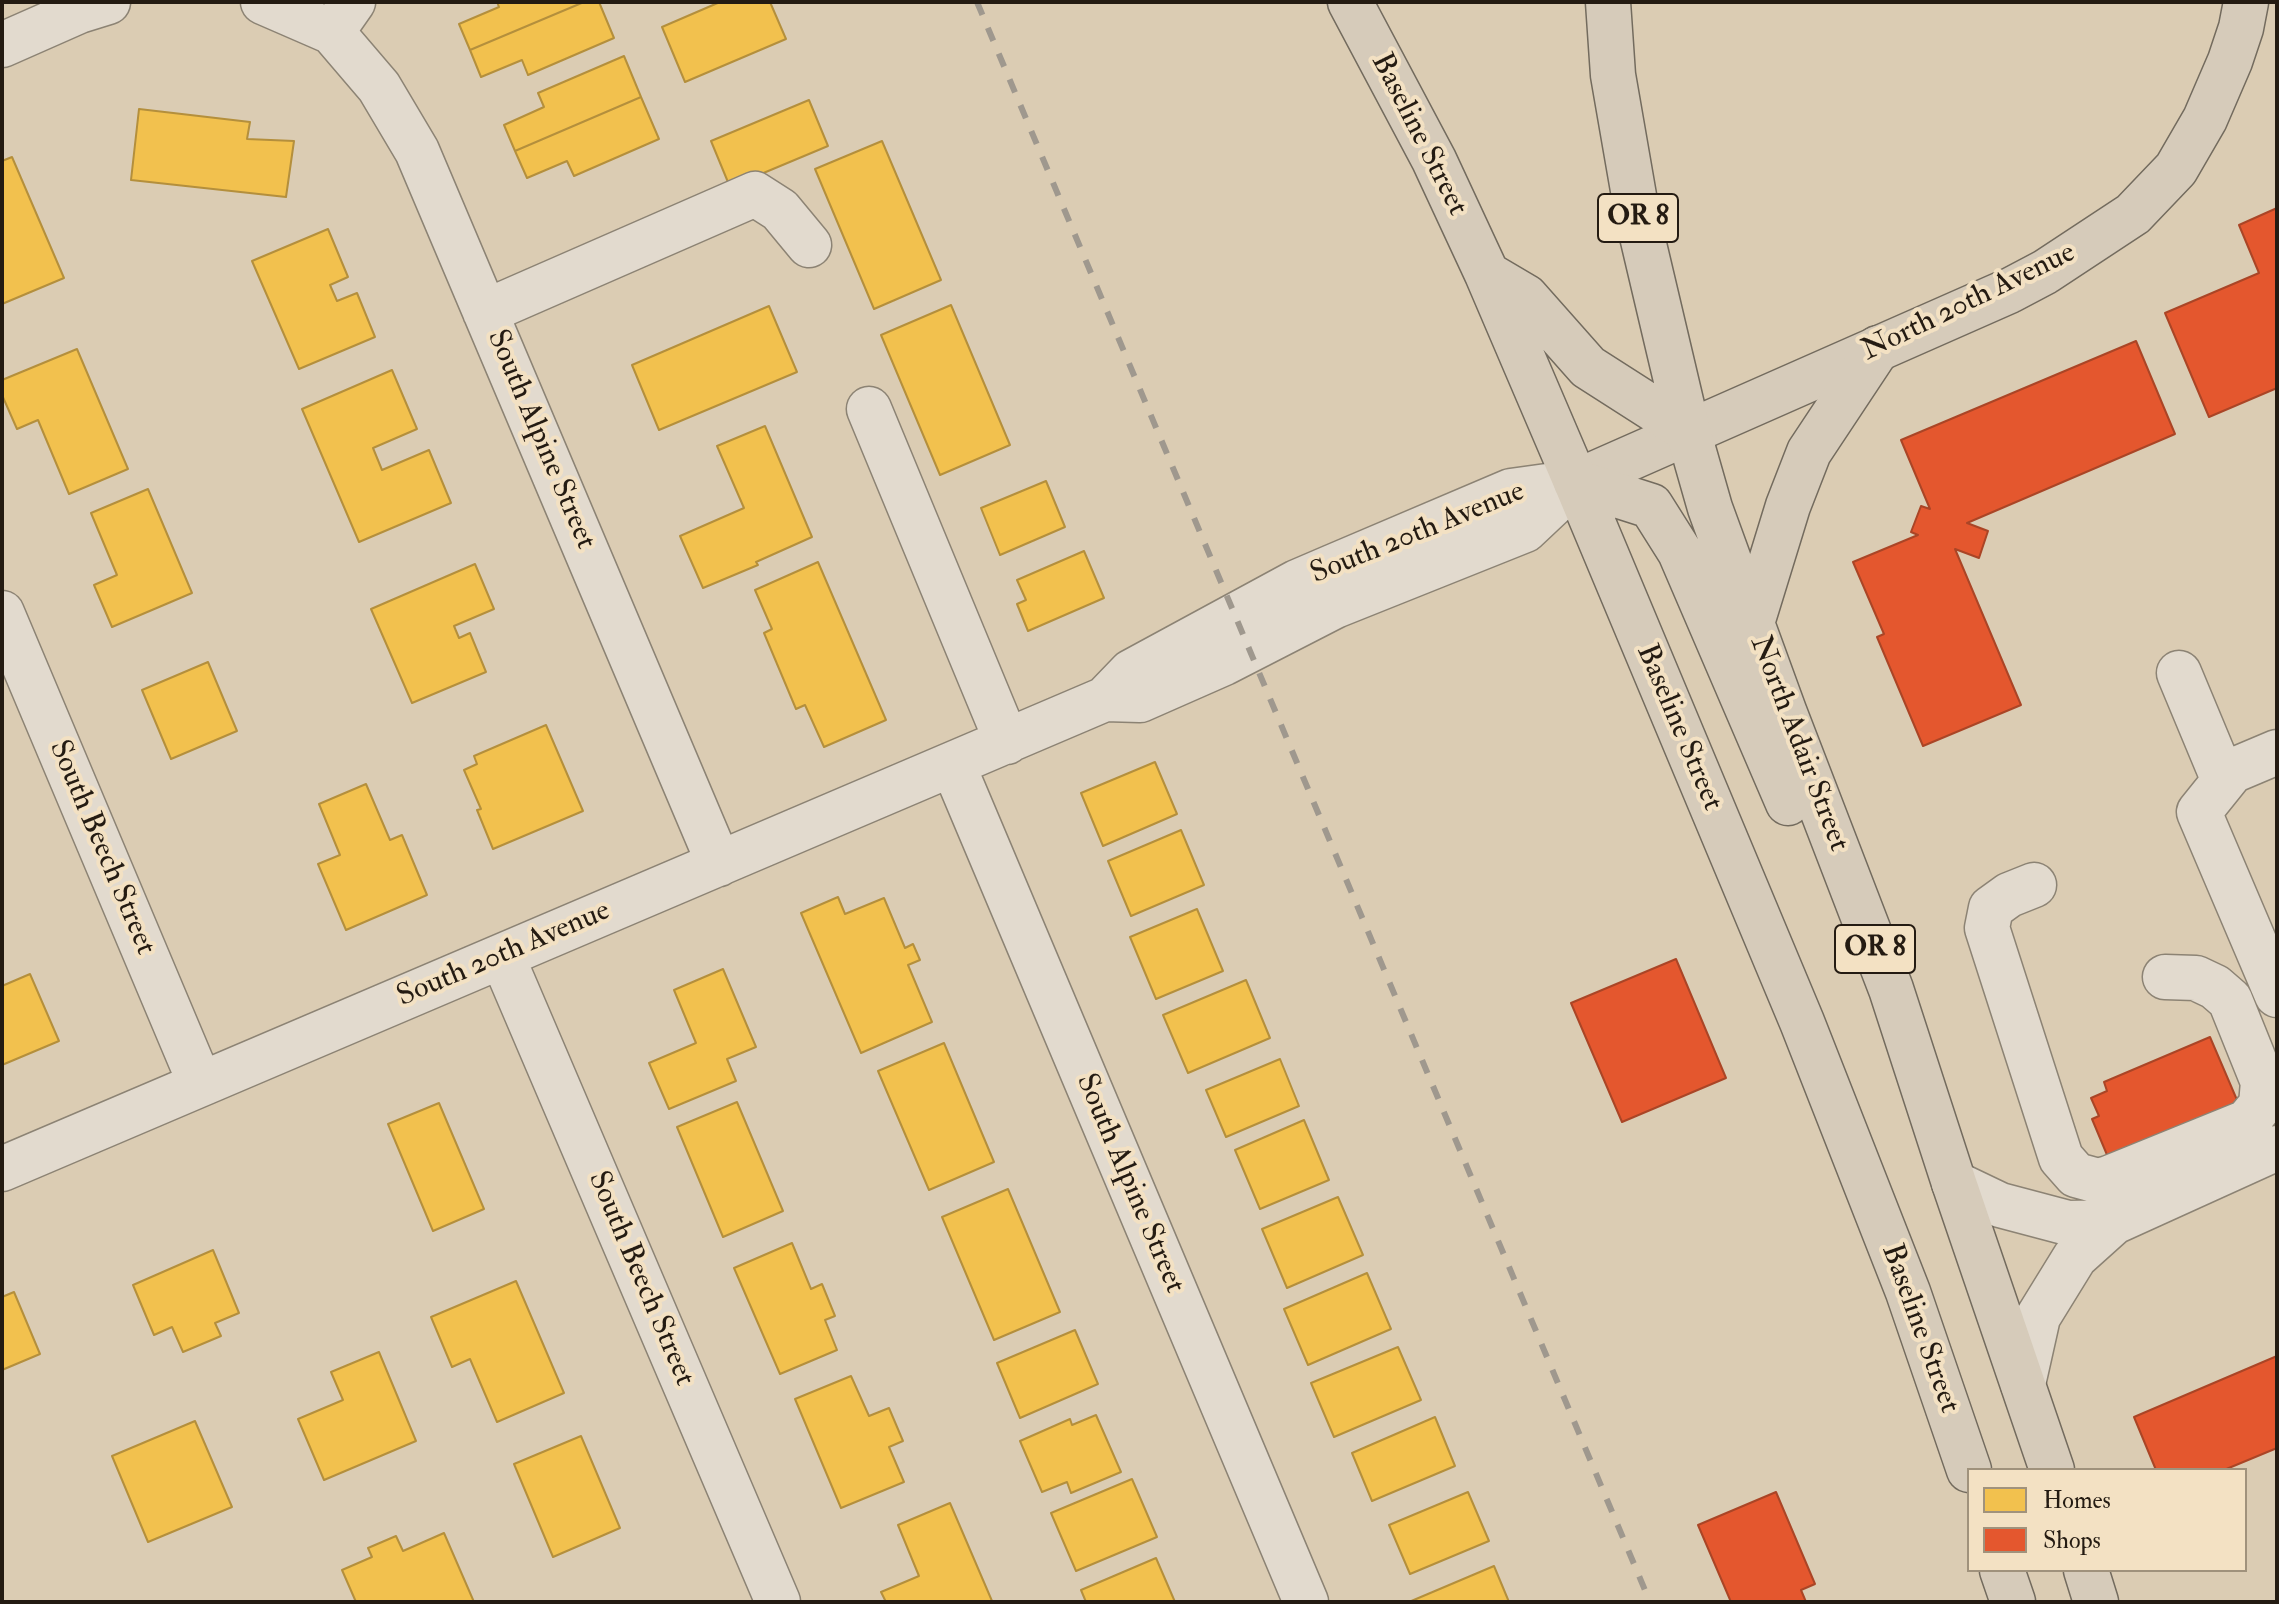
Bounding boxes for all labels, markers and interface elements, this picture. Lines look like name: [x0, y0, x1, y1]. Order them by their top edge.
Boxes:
street label: Baseline Street: [1362, 48, 1474, 222]
road number: OR 8: [1598, 194, 1678, 242]
street label: North 20th Avenue: [1857, 236, 2081, 370]
street label: South Alpine Street: [478, 325, 602, 555]
street label: South 20th Avenue: [1306, 475, 1530, 593]
street label: North Adair Street: [1740, 631, 1856, 857]
street label: Baseline Street: [1627, 639, 1729, 817]
street label: South Beech Street: [40, 735, 162, 961]
street label: South 20th Avenue: [392, 894, 616, 1016]
road number: OR 8: [1835, 925, 1915, 973]
street label: South Alpine Street: [1067, 1069, 1191, 1299]
street label: South Beech Street: [579, 1166, 701, 1392]
street label: Baseline Street: [1872, 1240, 1966, 1418]
legend: [1967, 1468, 2247, 1572]
text: Homes: [2043, 1485, 2111, 1516]
text: Shops: [2043, 1525, 2101, 1556]

